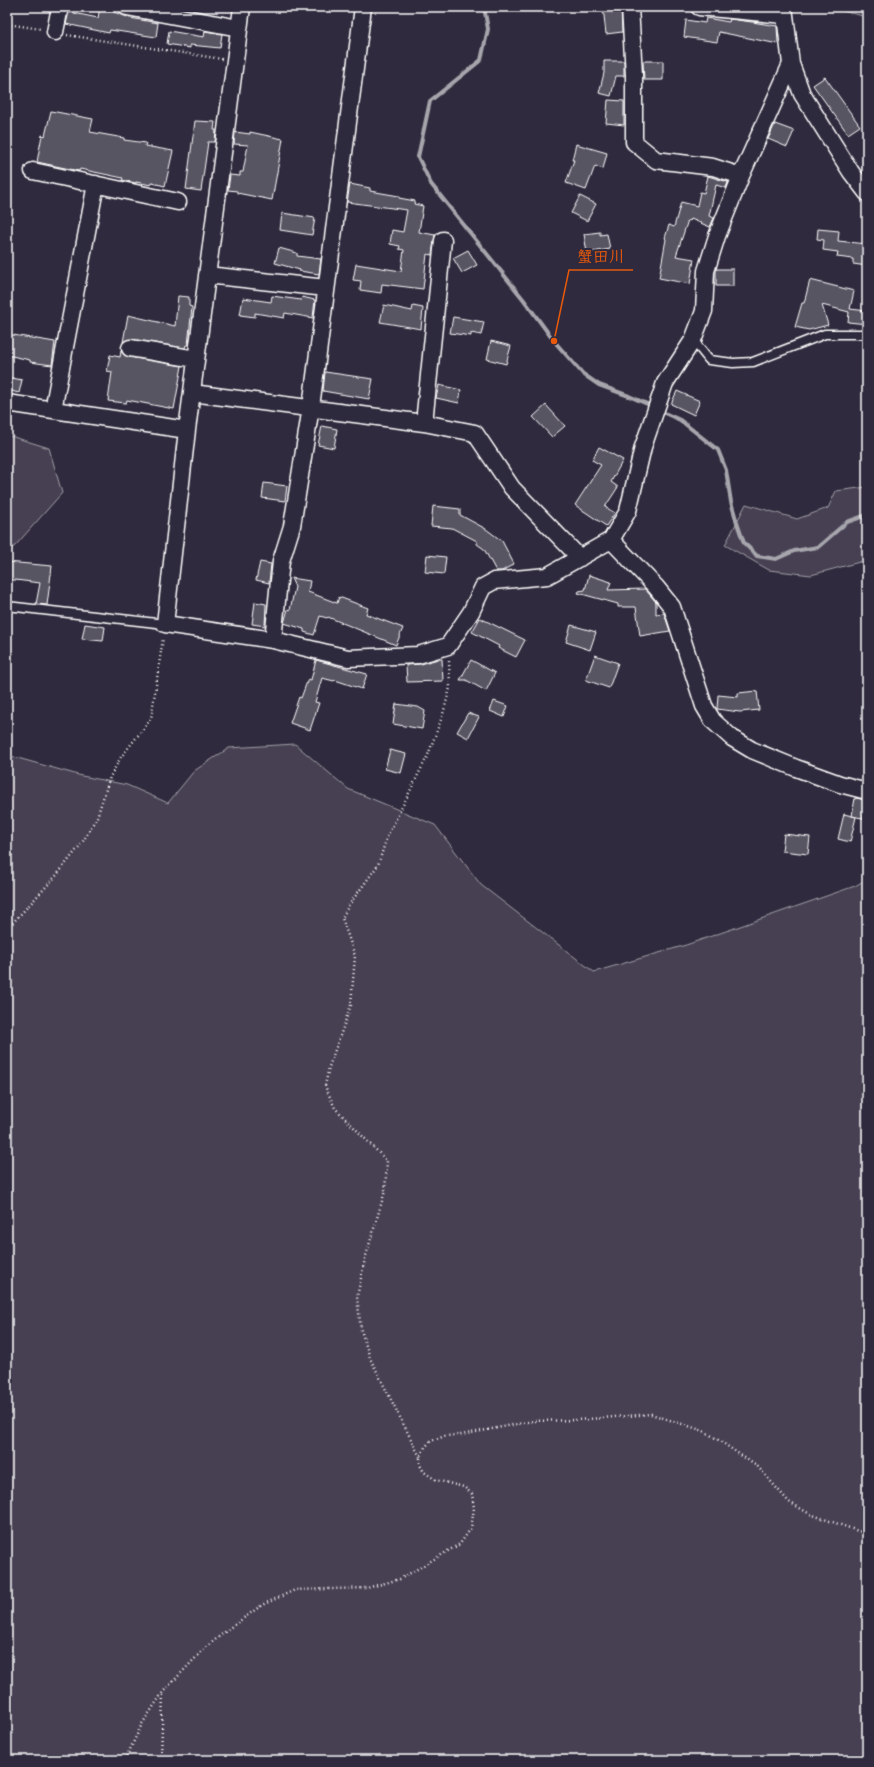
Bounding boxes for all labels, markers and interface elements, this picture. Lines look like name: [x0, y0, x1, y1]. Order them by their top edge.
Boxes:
callout: 蟹田川: [569, 242, 633, 270]
text: 蟹田川: [577, 248, 625, 269]

